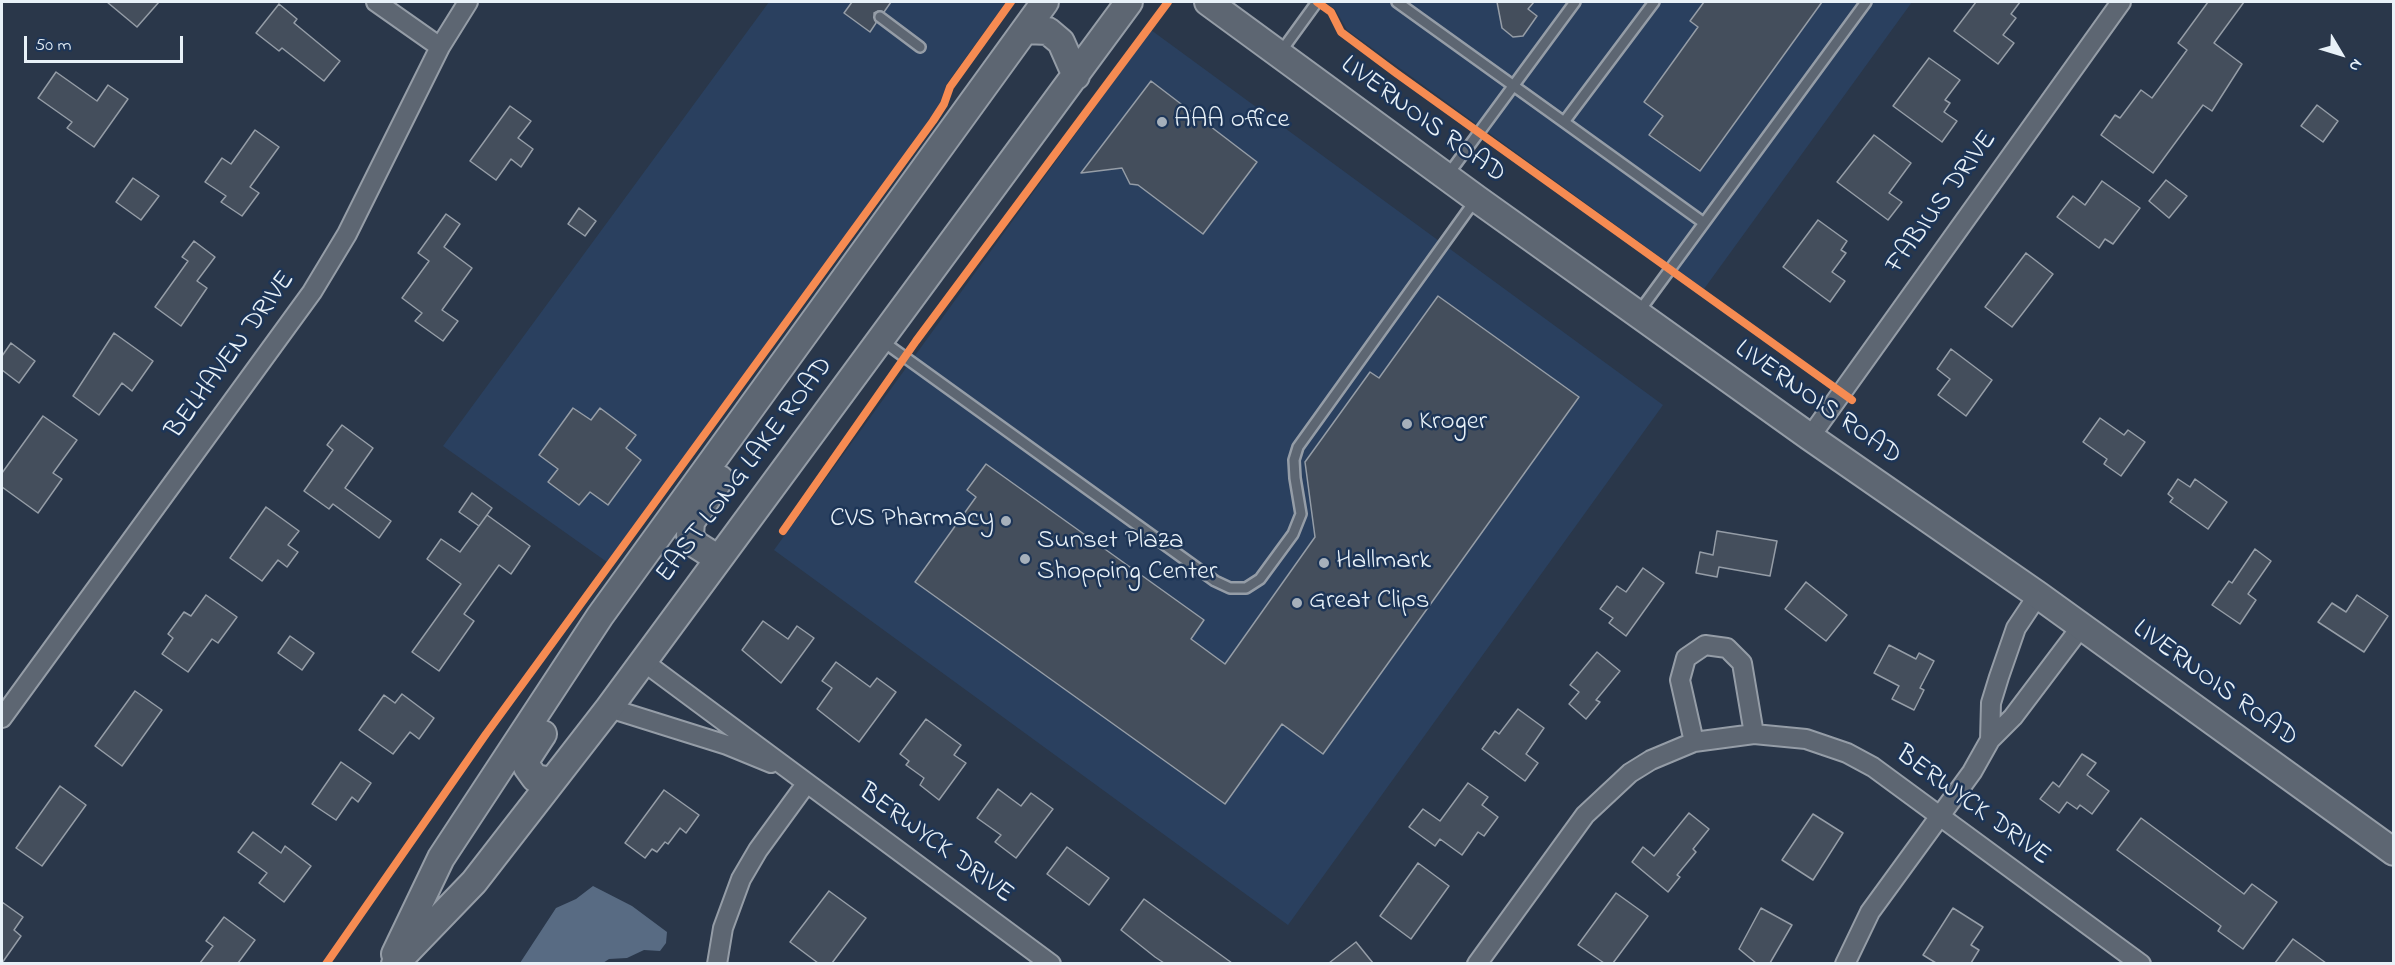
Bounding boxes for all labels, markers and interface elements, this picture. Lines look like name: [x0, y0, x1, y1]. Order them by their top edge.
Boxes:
scale bar: [27, 24, 186, 62]
north arrow: [2311, 24, 2371, 84]
text: 50 m: [35, 33, 72, 59]
street label: LIVERNOIS ROAD: [1333, 50, 1511, 192]
text: N: [2342, 53, 2368, 77]
place label: AAA office: [1174, 106, 1290, 138]
marker: AAA office: [1155, 115, 1169, 129]
street label: FABIUS DRIVE: [1880, 125, 2006, 281]
street label: BELHAVEN DRIVE: [160, 266, 304, 446]
street label: LIVERNOIS ROAD: [1727, 334, 1907, 474]
street label: EAST LONG LAKE ROAD: [650, 352, 842, 590]
place label: Kroger: [1419, 408, 1487, 440]
marker: Kroger: [1400, 417, 1414, 431]
place label: CVS Pharmacy: [830, 505, 994, 537]
marker: CVS Pharmacy: [999, 514, 1013, 528]
place label: Sunset Plaza Shopping Center: [1037, 527, 1217, 590]
place label: Hallmark: [1336, 547, 1431, 579]
marker: Sunset Plaza Shopping Center: [1018, 552, 1032, 566]
marker: Hallmark: [1317, 556, 1331, 570]
place label: Great Clips: [1309, 587, 1429, 619]
marker: Great Clips: [1290, 596, 1304, 610]
street label: LIVERNOIS ROAD: [2125, 614, 2303, 756]
street label: BERWYCK DRIVE: [1888, 740, 2056, 874]
street label: BERWYCK DRIVE: [851, 778, 1019, 912]

